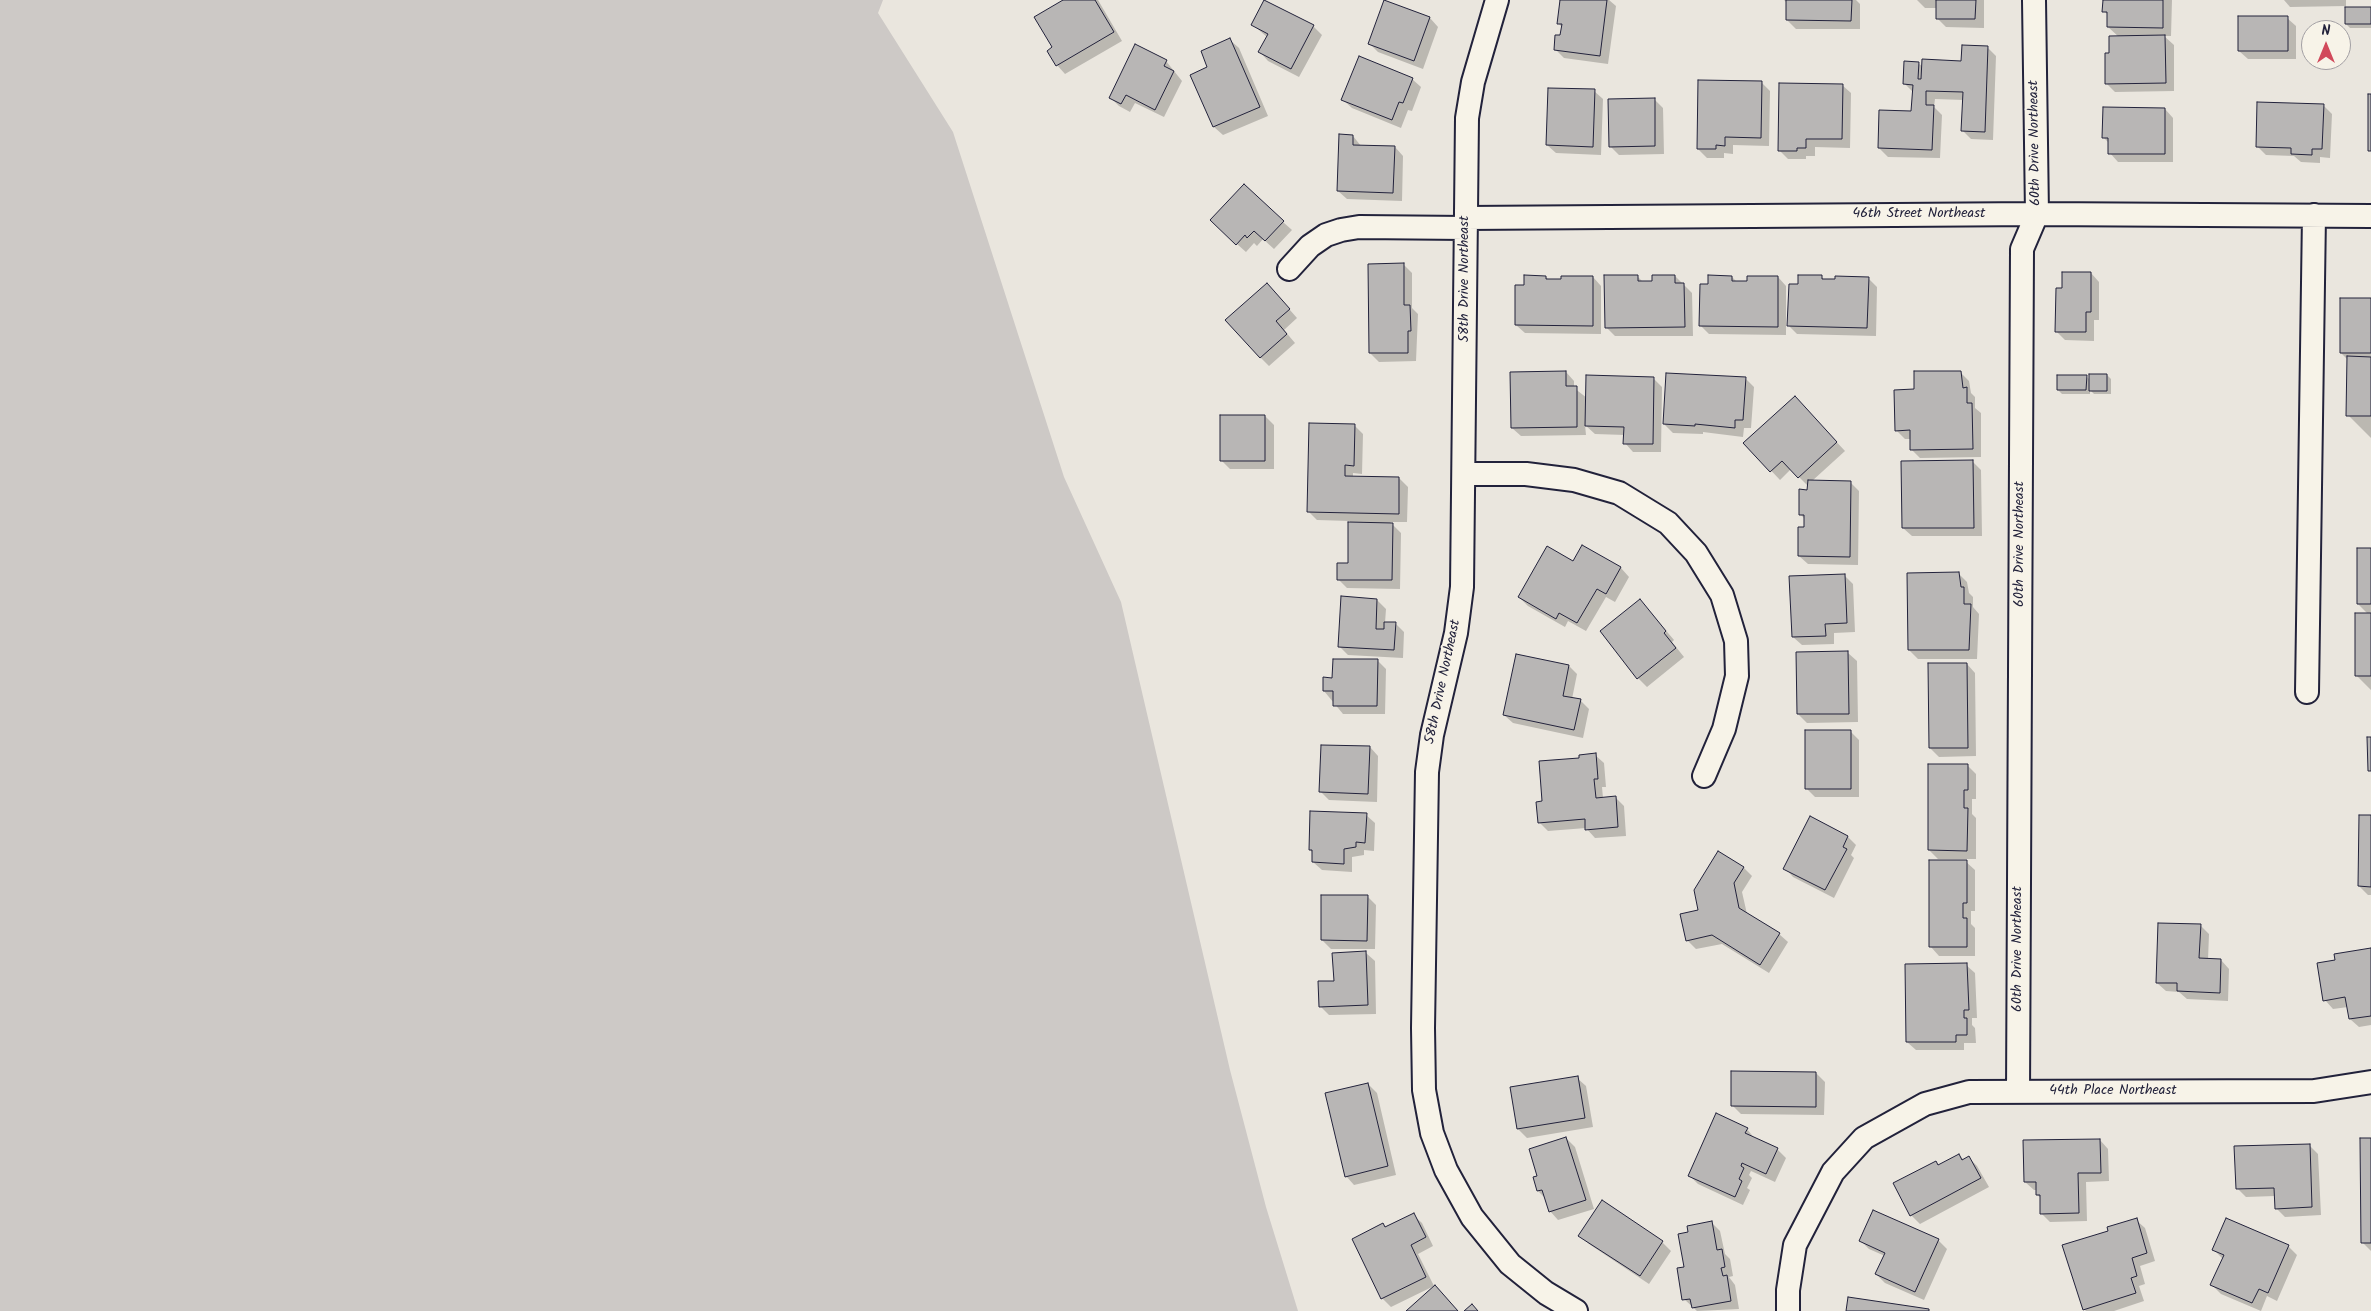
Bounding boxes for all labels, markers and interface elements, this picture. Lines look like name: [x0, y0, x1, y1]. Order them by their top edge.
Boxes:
north arrow: [2301, 20, 2351, 70]
text: N: [2322, 20, 2330, 42]
street label: 60th Drive Northeast: [2027, 80, 2045, 206]
street label: 46th Street Northeast: [1853, 207, 1985, 223]
street label: 58th Drive Northeast: [1458, 216, 1474, 342]
street label: 60th Drive Northeast: [2013, 481, 2029, 607]
street label: 58th Drive Northeast: [1423, 618, 1465, 746]
street label: 60th Drive Northeast: [2011, 886, 2027, 1012]
street label: 44th Place Northeast: [2049, 1084, 2177, 1100]

